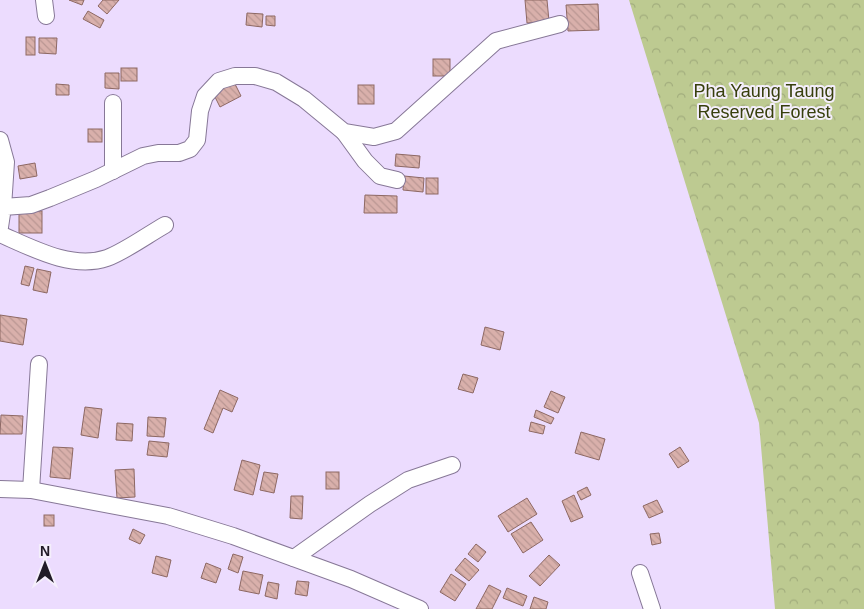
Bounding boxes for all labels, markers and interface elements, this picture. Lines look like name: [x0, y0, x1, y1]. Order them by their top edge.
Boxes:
park label: Pha Yaung Taung Reserved Forest: [693, 81, 835, 122]
north arrow: [20, 539, 70, 589]
text: N: [40, 543, 50, 559]

